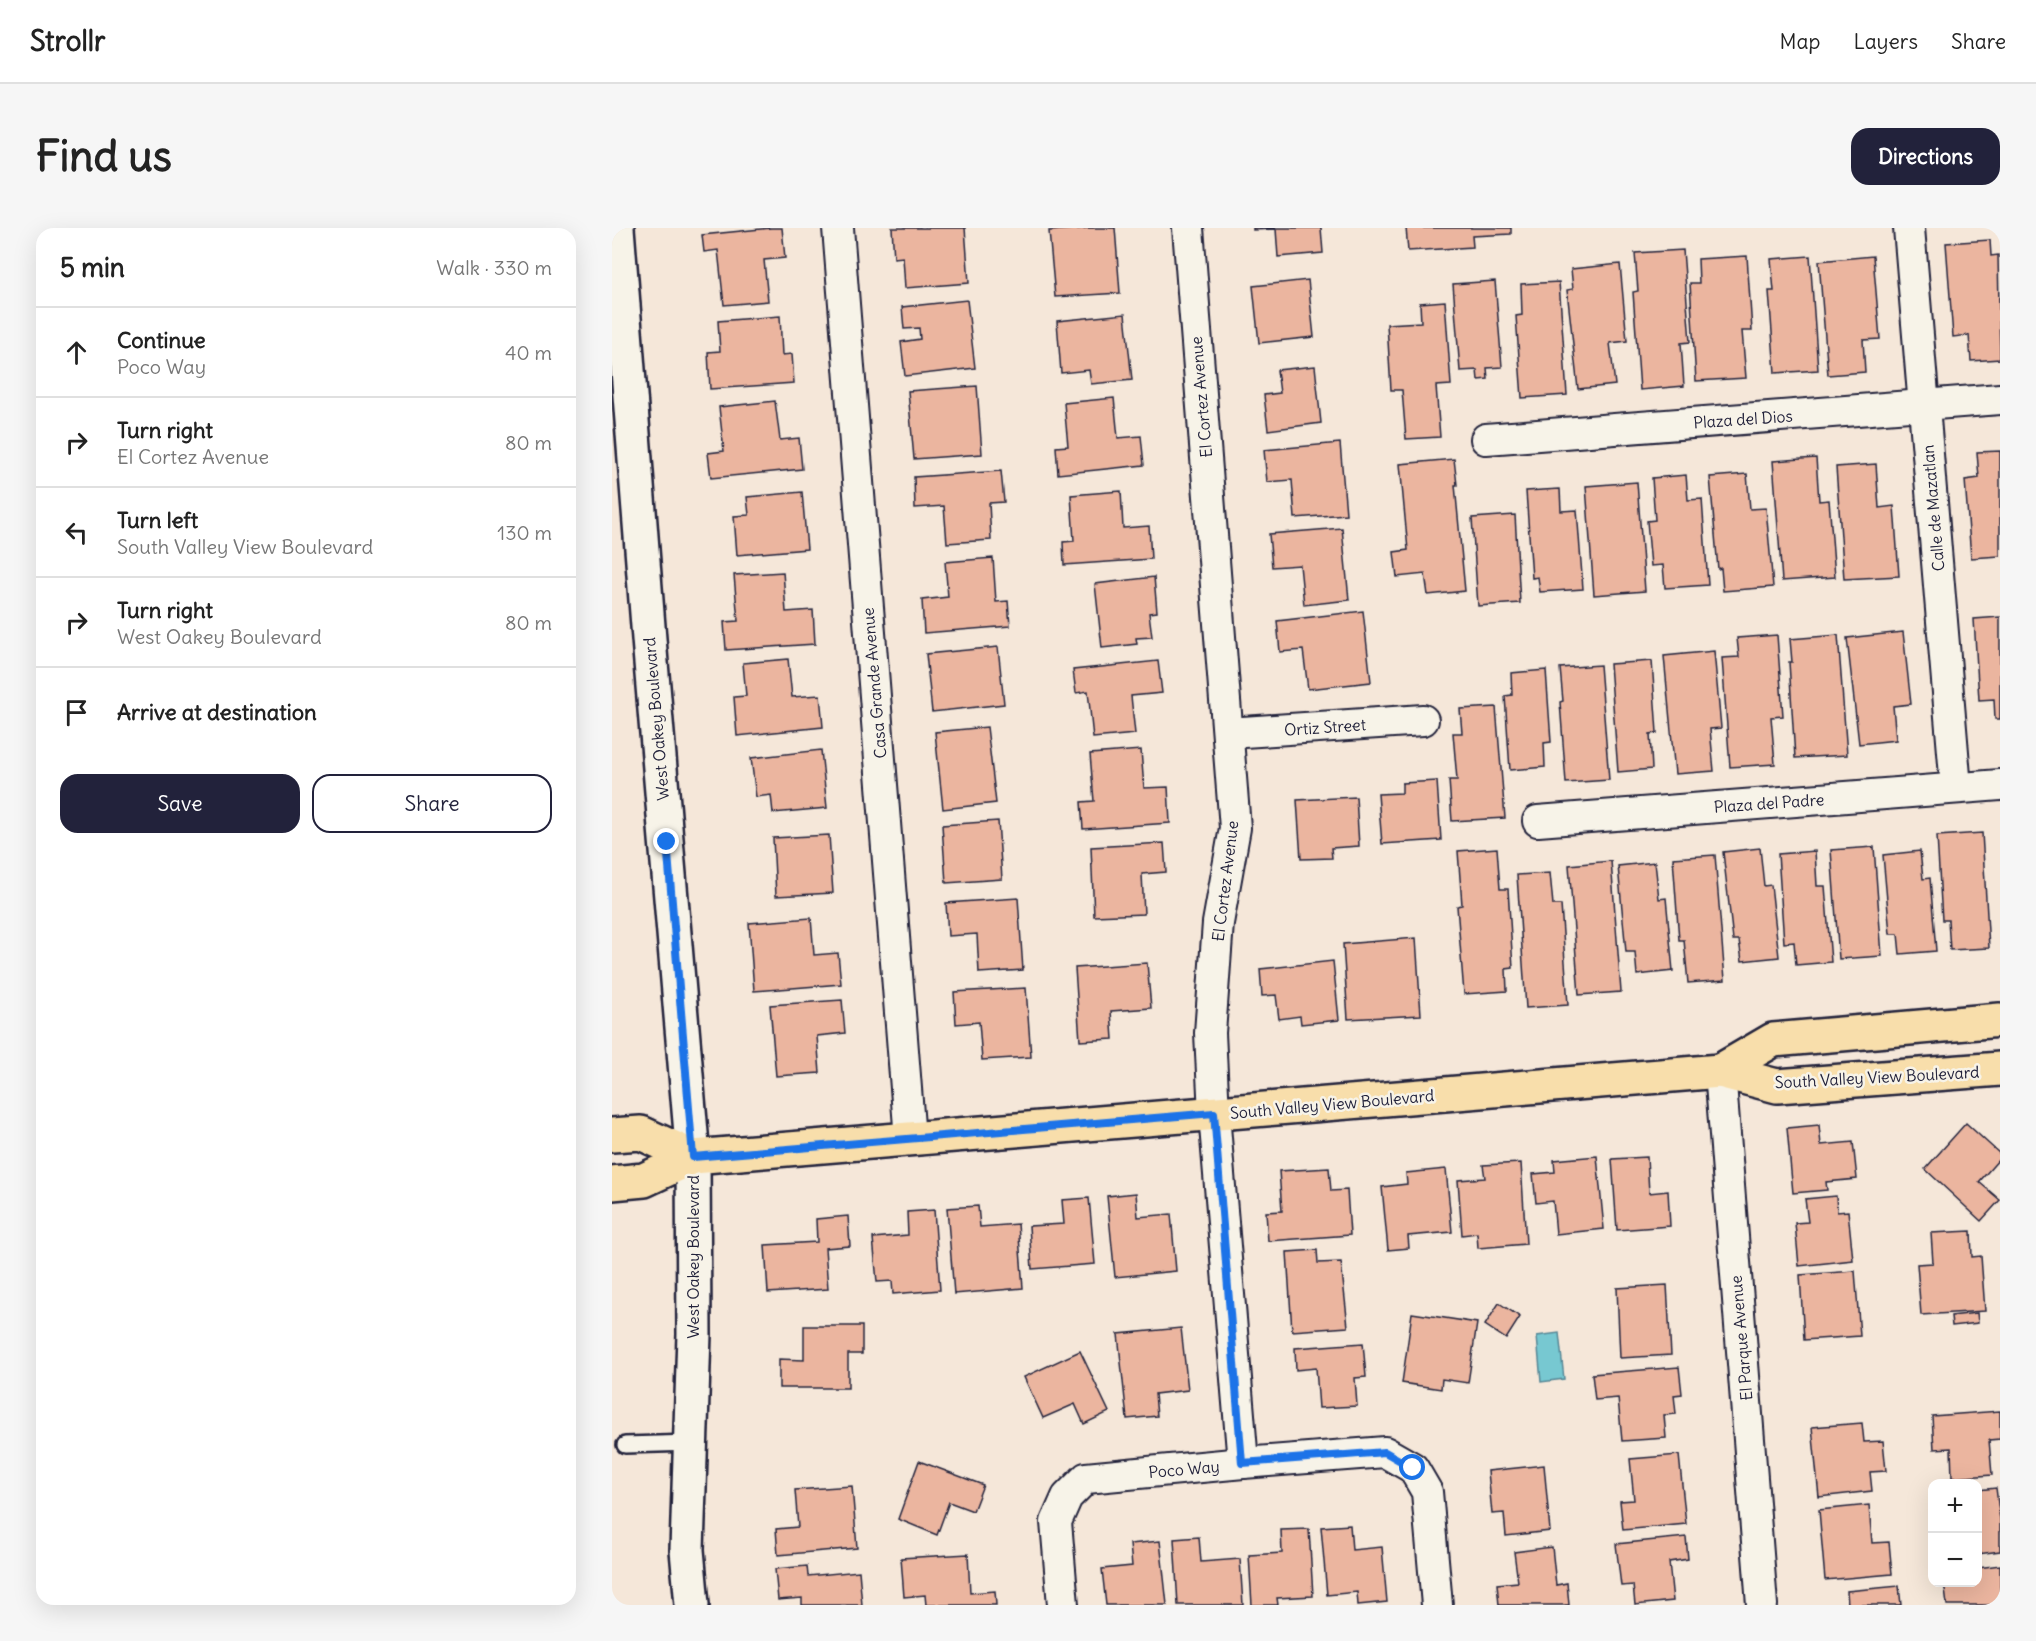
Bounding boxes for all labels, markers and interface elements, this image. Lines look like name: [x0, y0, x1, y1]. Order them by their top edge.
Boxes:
text: Strollr: [30, 23, 105, 59]
text: Map: [1780, 28, 1820, 55]
text: Layers: [1853, 28, 1918, 55]
text: Share: [1951, 28, 2006, 55]
button: Directions: [1851, 128, 2000, 185]
text: Find us: [36, 130, 172, 182]
text: 5 min: [60, 251, 125, 284]
text: Walk · 330 m: [436, 255, 552, 280]
text: Continue: [117, 326, 206, 354]
icon: ahead: [60, 336, 93, 369]
street label: El Cortez Avenue: [1186, 336, 1216, 458]
text: 40 m: [505, 340, 552, 365]
text: Poco Way: [117, 354, 206, 379]
street label: Plaza del Dios: [1693, 406, 1793, 432]
text: Turn right: [117, 416, 213, 444]
icon: right: [60, 426, 93, 459]
text: 80 m: [505, 430, 552, 455]
text: El Cortez Avenue: [117, 444, 269, 469]
street label: Calle de Mazatlan: [1918, 444, 1948, 572]
text: Turn left: [117, 506, 198, 534]
icon: left: [60, 516, 93, 549]
text: 130 m: [497, 520, 552, 545]
text: South Valley View Boulevard: [117, 534, 373, 559]
text: Turn right: [117, 596, 213, 624]
icon: right: [60, 606, 93, 639]
street label: Casa Grande Avenue: [857, 607, 891, 759]
text: 80 m: [505, 610, 552, 635]
text: West Oakey Boulevard: [117, 624, 322, 649]
street label: West Oakey Boulevard: [639, 637, 673, 801]
icon: arrive: [60, 696, 93, 729]
text: Arrive at destination: [117, 698, 317, 726]
street label: Ortiz Street: [1283, 714, 1367, 740]
button: Save: [60, 774, 300, 833]
button: Share: [312, 774, 552, 833]
street label: Plaza del Padre: [1713, 789, 1825, 817]
street label: El Cortez Avenue: [1208, 819, 1242, 943]
route end: [653, 828, 679, 854]
street label: South Valley View Boulevard: [1774, 1062, 1980, 1092]
street label: South Valley View Boulevard: [1229, 1085, 1435, 1123]
street label: West Oakey Boulevard: [683, 1175, 703, 1339]
street label: El Parque Avenue: [1726, 1275, 1756, 1401]
route start: [1399, 1454, 1425, 1480]
street label: Poco Way: [1148, 1456, 1220, 1482]
map controls: [1928, 1479, 1982, 1587]
button: +: [1928, 1479, 1982, 1533]
button: −: [1928, 1533, 1982, 1587]

